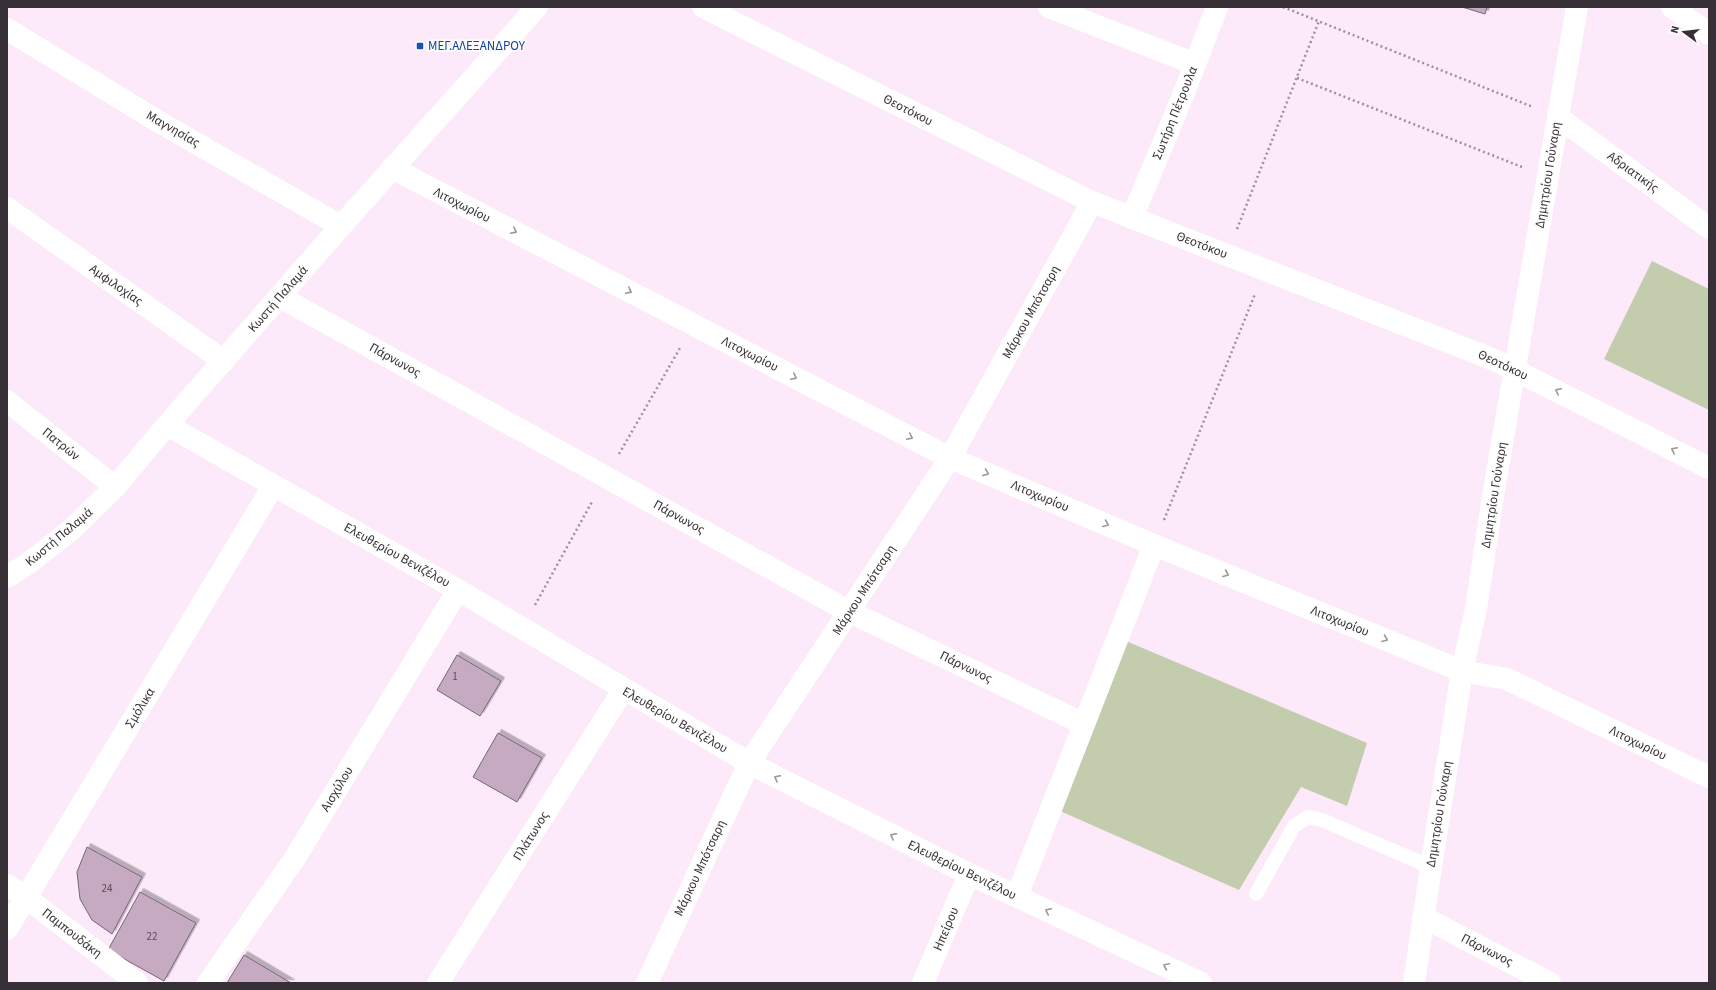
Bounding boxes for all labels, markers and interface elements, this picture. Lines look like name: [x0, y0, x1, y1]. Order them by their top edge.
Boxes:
north arrow: [1664, 12, 1704, 52]
text: N: [1667, 24, 1683, 35]
place label: ΜΕΓ.ΑΛΕΞΑΝΔΡΟΥ: [428, 37, 526, 55]
marker: ΜΕΓ.ΑΛΕΞΑΝΔΡΟΥ: [415, 41, 425, 51]
street label: Σωτήρη Πέτρουλα: [1148, 63, 1202, 162]
street label: Θεοτόκου: [880, 90, 936, 130]
street label: Μαγνησίας: [143, 106, 203, 152]
street label: Δημητρίου Γούναρη: [1531, 121, 1565, 229]
street label: Αδριατικής: [1604, 147, 1663, 197]
street label: Λιτοχωρίου: [431, 183, 493, 227]
one-way arrow: [509, 227, 517, 234]
street label: Θεοτόκου: [1174, 227, 1230, 263]
street label: Αμφιλοχίας: [86, 260, 147, 310]
street label: Κωστή Παλαμά: [244, 261, 313, 336]
street label: Μάρκου Μπότσαρη: [998, 262, 1064, 362]
one-way arrow: [625, 287, 632, 294]
street label: Λιτοχωρίου: [719, 332, 781, 376]
street label: Πάρνωνος: [366, 339, 424, 382]
street label: Θεοτόκου: [1475, 346, 1531, 384]
one-way arrow: [790, 372, 797, 380]
one-way arrow: [1555, 388, 1563, 396]
street label: Πατρών: [38, 423, 84, 465]
one-way arrow: [905, 432, 913, 440]
street label: Δημητρίου Γούναρη: [1477, 441, 1511, 549]
one-way arrow: [1671, 447, 1678, 455]
one-way arrow: [983, 469, 990, 477]
street label: Λιτοχωρίου: [1008, 476, 1072, 516]
street label: Πάρνωνος: [650, 496, 708, 539]
street label: Κωστή Παλαμά: [21, 503, 97, 571]
street label: Ελευθερίου Βενιζέλου: [341, 518, 453, 592]
one-way arrow: [1102, 520, 1109, 528]
street label: Μάρκου Μπότσαρη: [828, 541, 900, 639]
one-way arrow: [1222, 570, 1229, 578]
street label: Λιτοχωρίου: [1308, 601, 1372, 641]
one-way arrow: [1382, 635, 1389, 643]
street label: Πάρνωνος: [937, 647, 996, 688]
house number: 1: [452, 669, 458, 684]
street label: Ελευθερίου Βενιζέλου: [619, 682, 731, 758]
street label: Σμόλικα: [121, 684, 159, 732]
street label: Λιτοχωρίου: [1606, 721, 1670, 765]
street label: Δημητρίου Γούναρη: [1422, 760, 1456, 868]
street label: Αισχύλου: [316, 763, 358, 815]
one-way arrow: [774, 775, 781, 783]
street label: Πλάτωνος: [509, 807, 553, 864]
street label: Μάρκου Μπότσαρη: [670, 817, 730, 919]
one-way arrow: [890, 833, 897, 841]
street label: Ελευθερίου Βενιζέλου: [905, 836, 1019, 904]
house number: 24: [102, 881, 113, 896]
street label: Παμπουδάκη: [38, 904, 106, 962]
street label: Ηπείρου: [929, 904, 963, 954]
one-way arrow: [1045, 908, 1052, 916]
house number: 22: [147, 929, 157, 944]
street label: Πάρνωνος: [1458, 929, 1516, 971]
one-way arrow: [1162, 963, 1170, 971]

